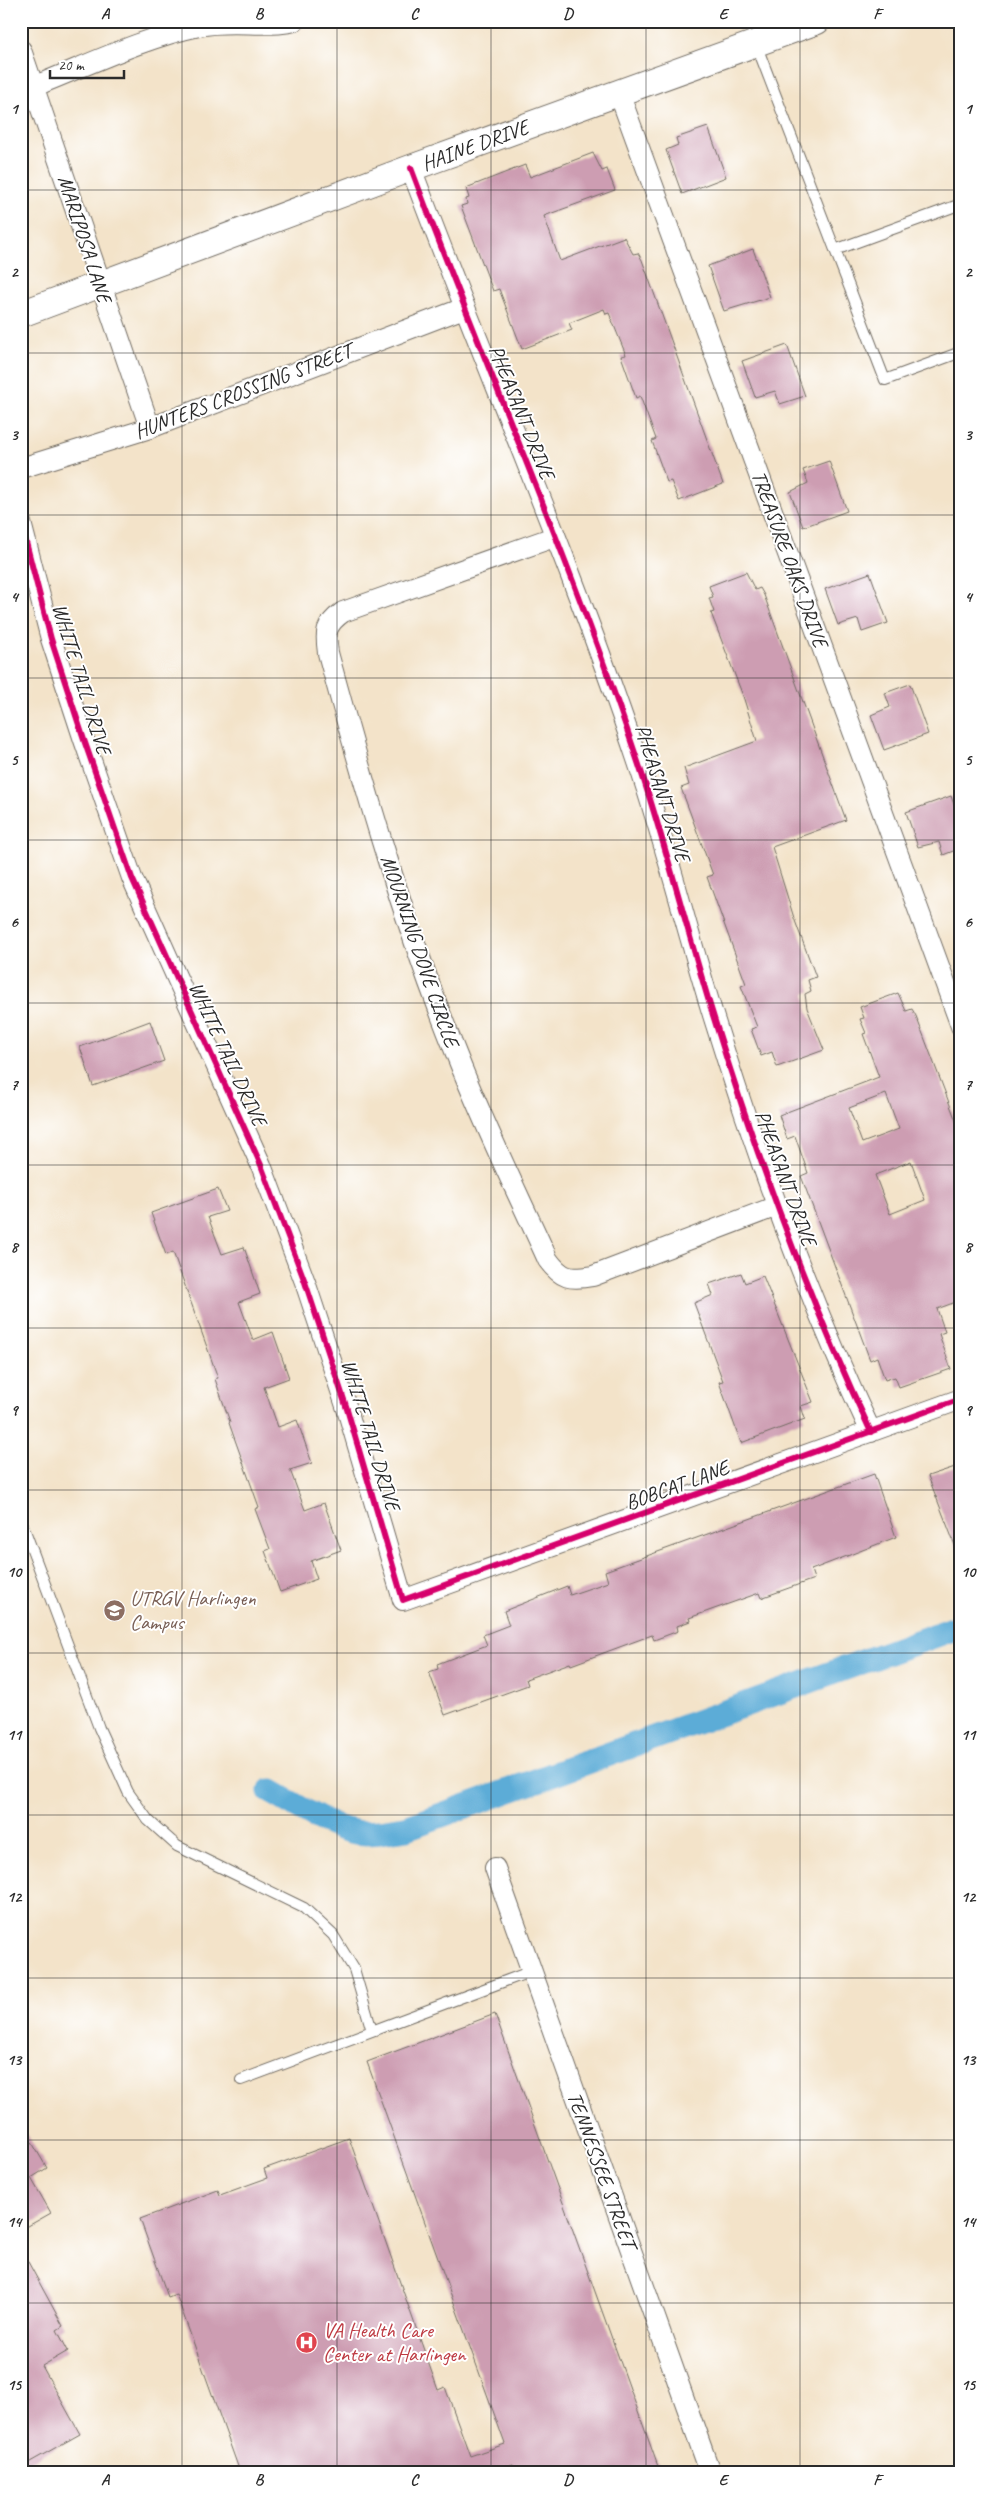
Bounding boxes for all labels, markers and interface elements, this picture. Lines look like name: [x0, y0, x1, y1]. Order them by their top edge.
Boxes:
text: A: [101, 4, 111, 24]
text: B: [255, 4, 265, 24]
text: C: [410, 4, 420, 24]
text: D: [563, 4, 574, 24]
text: E: [719, 4, 730, 24]
text: F: [873, 4, 884, 24]
scale bar: [50, 48, 124, 80]
text: 20 m: [58, 56, 85, 75]
text: 1: [10, 99, 19, 119]
text: 1: [964, 99, 973, 119]
street label: HAINE DRIVE: [418, 113, 534, 176]
street label: MARIPOSA LANE: [52, 172, 119, 308]
text: 2: [10, 262, 19, 282]
text: 2: [964, 262, 973, 282]
street label: HUNTERS CROSSING STREET: [131, 336, 360, 444]
street label: PHEASANT DRIVE: [483, 341, 562, 485]
text: 3: [10, 425, 19, 445]
text: 3: [964, 425, 973, 445]
street label: TREASURE OAKS DRIVE: [746, 467, 835, 653]
text: 4: [10, 587, 19, 607]
text: 4: [964, 587, 973, 607]
street label: WHITE TAIL DRIVE: [47, 600, 118, 760]
street label: PHEASANT DRIVE: [630, 721, 697, 867]
text: 5: [11, 750, 20, 770]
text: 5: [965, 750, 974, 770]
street label: MOURNING DOVE CIRCLE: [375, 852, 466, 1053]
text: 6: [10, 912, 19, 932]
text: 6: [964, 912, 973, 932]
street label: WHITE TAIL DRIVE: [183, 978, 274, 1133]
text: 7: [10, 1075, 19, 1095]
text: 7: [964, 1075, 973, 1095]
street label: PHEASANT DRIVE: [749, 1107, 823, 1252]
text: 8: [10, 1237, 19, 1257]
text: 8: [964, 1237, 973, 1257]
street label: WHITE TAIL DRIVE: [336, 1356, 407, 1516]
text: 9: [10, 1400, 19, 1420]
text: 9: [964, 1400, 973, 1420]
street label: BOBCAT LANE: [622, 1453, 735, 1516]
text: 10: [7, 1562, 23, 1582]
text: 10: [961, 1562, 977, 1582]
place label: UTRGV Harlingen Campus: [130, 1585, 256, 1635]
school or university icon: UTRGV Harlingen Campus: [102, 1598, 126, 1622]
text: 11: [7, 1725, 23, 1745]
text: 11: [961, 1725, 977, 1745]
text: 12: [7, 1887, 23, 1907]
text: 12: [961, 1887, 977, 1907]
text: 13: [7, 2050, 23, 2070]
text: 13: [961, 2050, 977, 2070]
street label: TENNESSEE STREET: [562, 2088, 644, 2257]
text: 14: [7, 2212, 23, 2232]
text: 14: [961, 2212, 977, 2232]
place label: VA Health Care Center at Harlingen: [323, 2317, 467, 2367]
hospital icon: VA Health Care Center at Harlingen: [295, 2330, 319, 2354]
text: 15: [7, 2375, 23, 2395]
text: 15: [961, 2375, 977, 2395]
text: A: [101, 2470, 111, 2490]
text: B: [255, 2470, 265, 2490]
text: C: [410, 2470, 420, 2490]
text: D: [563, 2470, 574, 2490]
text: E: [719, 2470, 730, 2490]
text: F: [873, 2470, 884, 2490]

